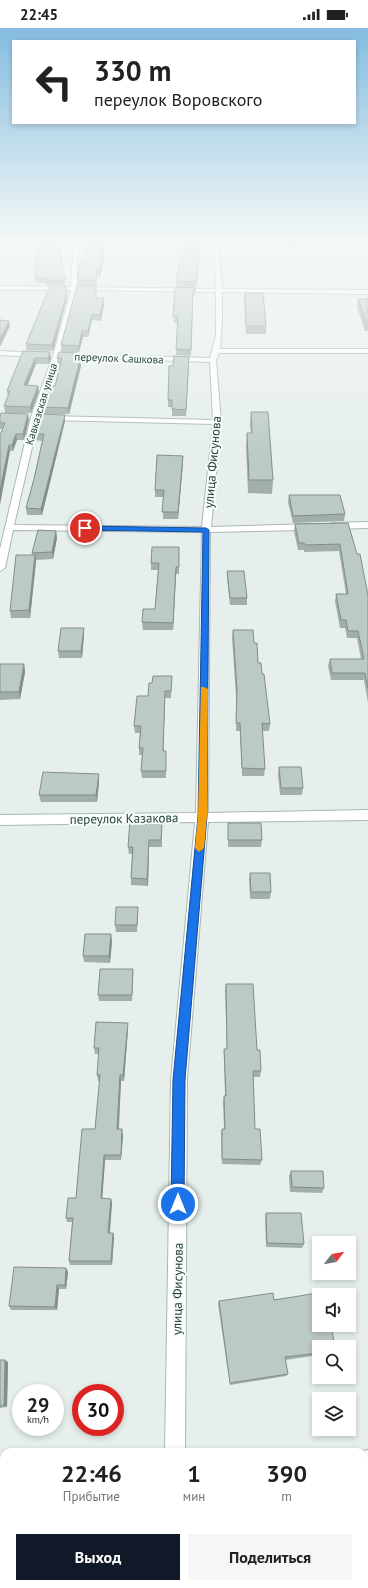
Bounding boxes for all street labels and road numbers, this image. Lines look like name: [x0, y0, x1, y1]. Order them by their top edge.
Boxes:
street label: переулок Сашкова: [74, 349, 164, 367]
street label: Кавказская улица: [22, 361, 60, 447]
street label: улица Фисунова: [200, 415, 225, 509]
street label: переулок Казакова: [70, 809, 178, 828]
street label: улица Фисунова: [168, 1243, 187, 1335]

